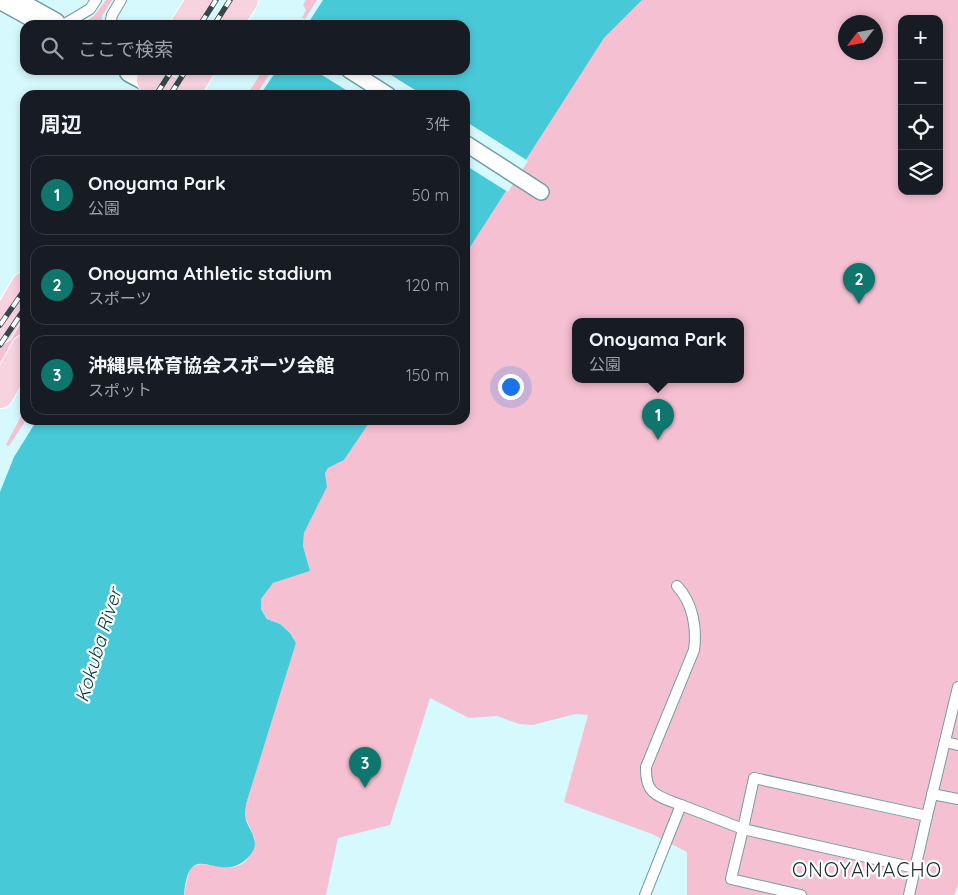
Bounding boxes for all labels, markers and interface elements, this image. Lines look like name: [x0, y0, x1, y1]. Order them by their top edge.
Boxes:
north arrow: [838, 15, 883, 60]
map controls: [898, 15, 943, 195]
button: +: [898, 15, 943, 60]
search box: [20, 20, 470, 75]
icon: search: [38, 34, 66, 62]
text: ここで検索: [78, 37, 173, 61]
button: −: [898, 60, 943, 105]
button: locate: [898, 105, 943, 150]
text: 周辺: [40, 111, 82, 137]
text: 3件: [426, 114, 450, 134]
button: layers: [898, 150, 943, 195]
text: Onoyama Park: [88, 171, 226, 195]
text: 1: [54, 185, 60, 205]
text: 50 m: [412, 185, 449, 205]
text: 公園: [88, 198, 120, 218]
text: Onoyama Athletic stadium: [88, 261, 332, 285]
pin: 2: [843, 263, 875, 304]
text: 2: [52, 275, 62, 295]
text: 120 m: [406, 275, 449, 295]
text: スポーツ: [88, 288, 152, 308]
popup: [572, 318, 744, 383]
text: Onoyama Park: [589, 327, 727, 351]
text: 沖縄県体育協会スポーツ会館: [88, 353, 335, 377]
text: 公園: [589, 354, 621, 374]
text: 3: [53, 365, 61, 385]
text: 150 m: [406, 365, 449, 385]
your location: [498, 374, 524, 400]
text: スポット: [88, 380, 152, 400]
pin: 1: [642, 399, 674, 440]
water label: Kokuba River: [69, 583, 127, 705]
pin: 3: [349, 747, 381, 788]
district label: ONOYAMACHO: [792, 857, 942, 882]

